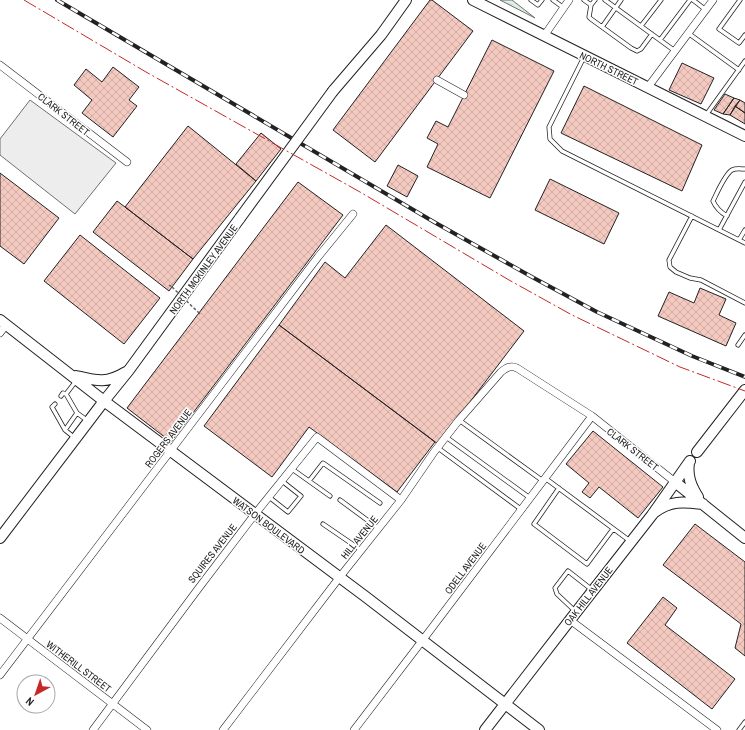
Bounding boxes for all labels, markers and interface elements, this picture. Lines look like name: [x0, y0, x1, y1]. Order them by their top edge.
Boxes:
street label: NORTH STREET: [577, 49, 640, 88]
street label: CLARK STREET: [35, 90, 92, 139]
street label: NORTH MCKINLEY AVENUE: [166, 222, 240, 317]
street label: ROGERS AVENUE: [142, 406, 195, 470]
street label: CLARK STREET: [604, 425, 661, 474]
street label: WATSON BOULEVARD: [230, 494, 308, 557]
street label: HILL AVENUE: [338, 513, 381, 562]
street label: SQUIRES AVENUE: [185, 521, 240, 586]
street label: ODELL AVENUE: [442, 540, 489, 597]
street label: OAK HILL AVENUE: [561, 564, 616, 629]
street label: WITHERILL STREET: [44, 638, 114, 695]
north arrow: [16, 674, 56, 714]
text: N: [23, 694, 37, 709]

